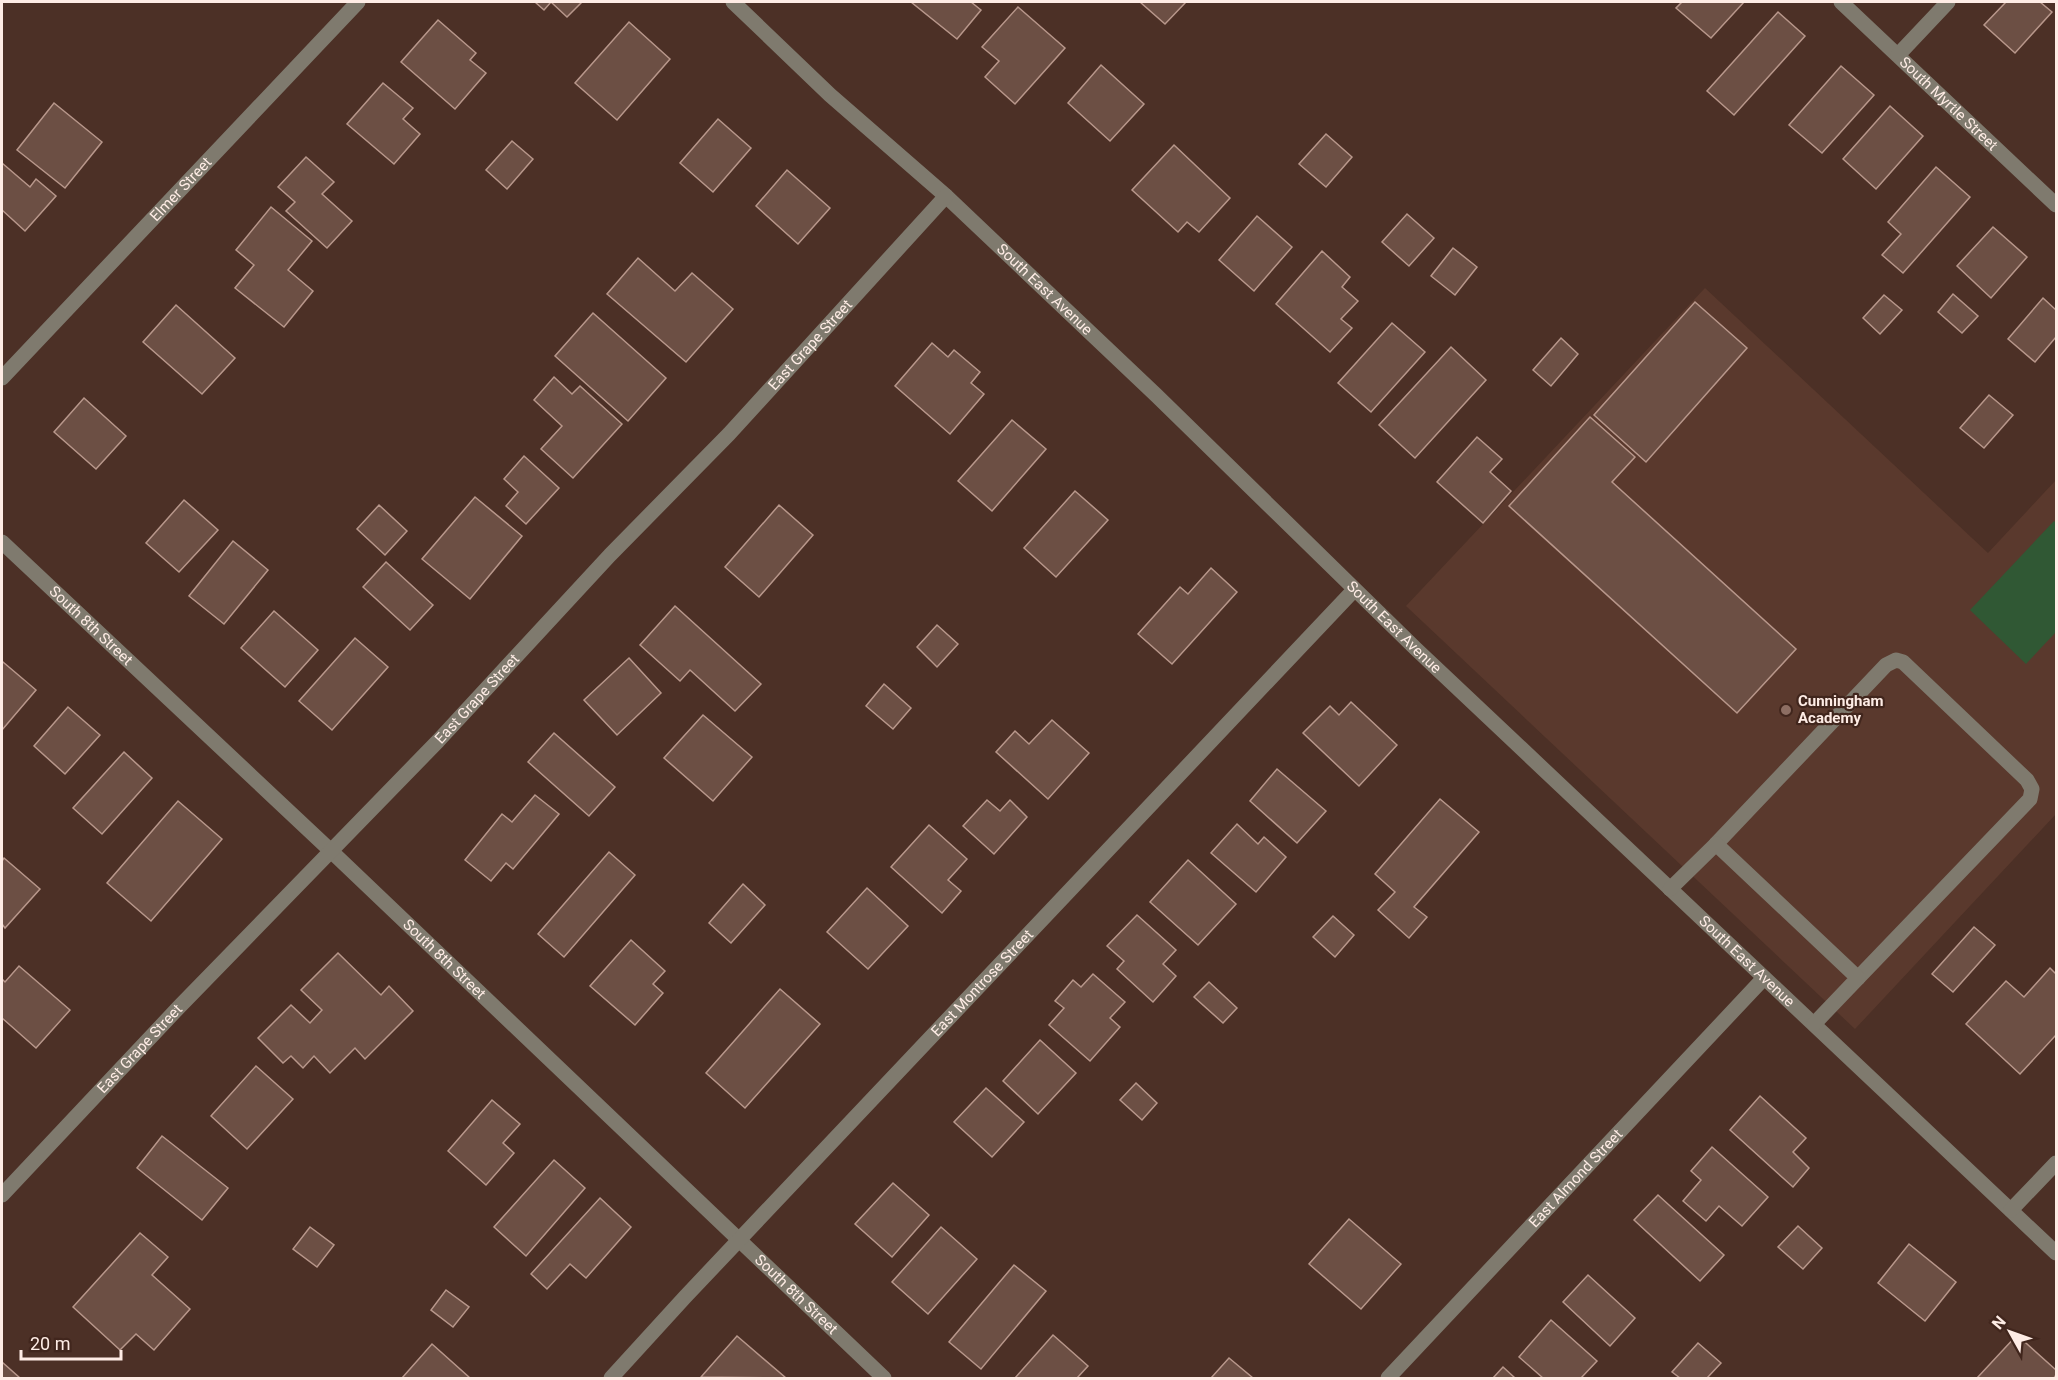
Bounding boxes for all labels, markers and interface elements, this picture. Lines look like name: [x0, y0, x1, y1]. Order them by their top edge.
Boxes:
street label: South Myrtle Street: [1896, 53, 2001, 154]
street label: Elmer Street: [146, 153, 215, 225]
street label: South East Avenue: [993, 240, 1096, 339]
street label: East Grape Street: [764, 296, 856, 394]
street label: South East Avenue: [1343, 577, 1445, 677]
street label: South 8th Street: [46, 582, 136, 669]
street label: East Grape Street: [431, 650, 523, 747]
place label: Cunningham Academy: [1798, 692, 1883, 727]
marker: Cunningham Academy: [1779, 703, 1793, 717]
street label: South East Avenue: [1695, 912, 1799, 1011]
street label: South 8th Street: [399, 915, 490, 1003]
street label: East Montrose Street: [927, 926, 1037, 1040]
street label: East Grape Street: [93, 1000, 186, 1097]
street label: East Almond Street: [1525, 1125, 1626, 1231]
street label: South 8th Street: [751, 1251, 841, 1338]
north arrow: [1980, 1302, 2040, 1362]
text: N: [1988, 1312, 2010, 1333]
scale bar: [21, 1323, 122, 1361]
text: 20 m: [30, 1333, 70, 1354]

